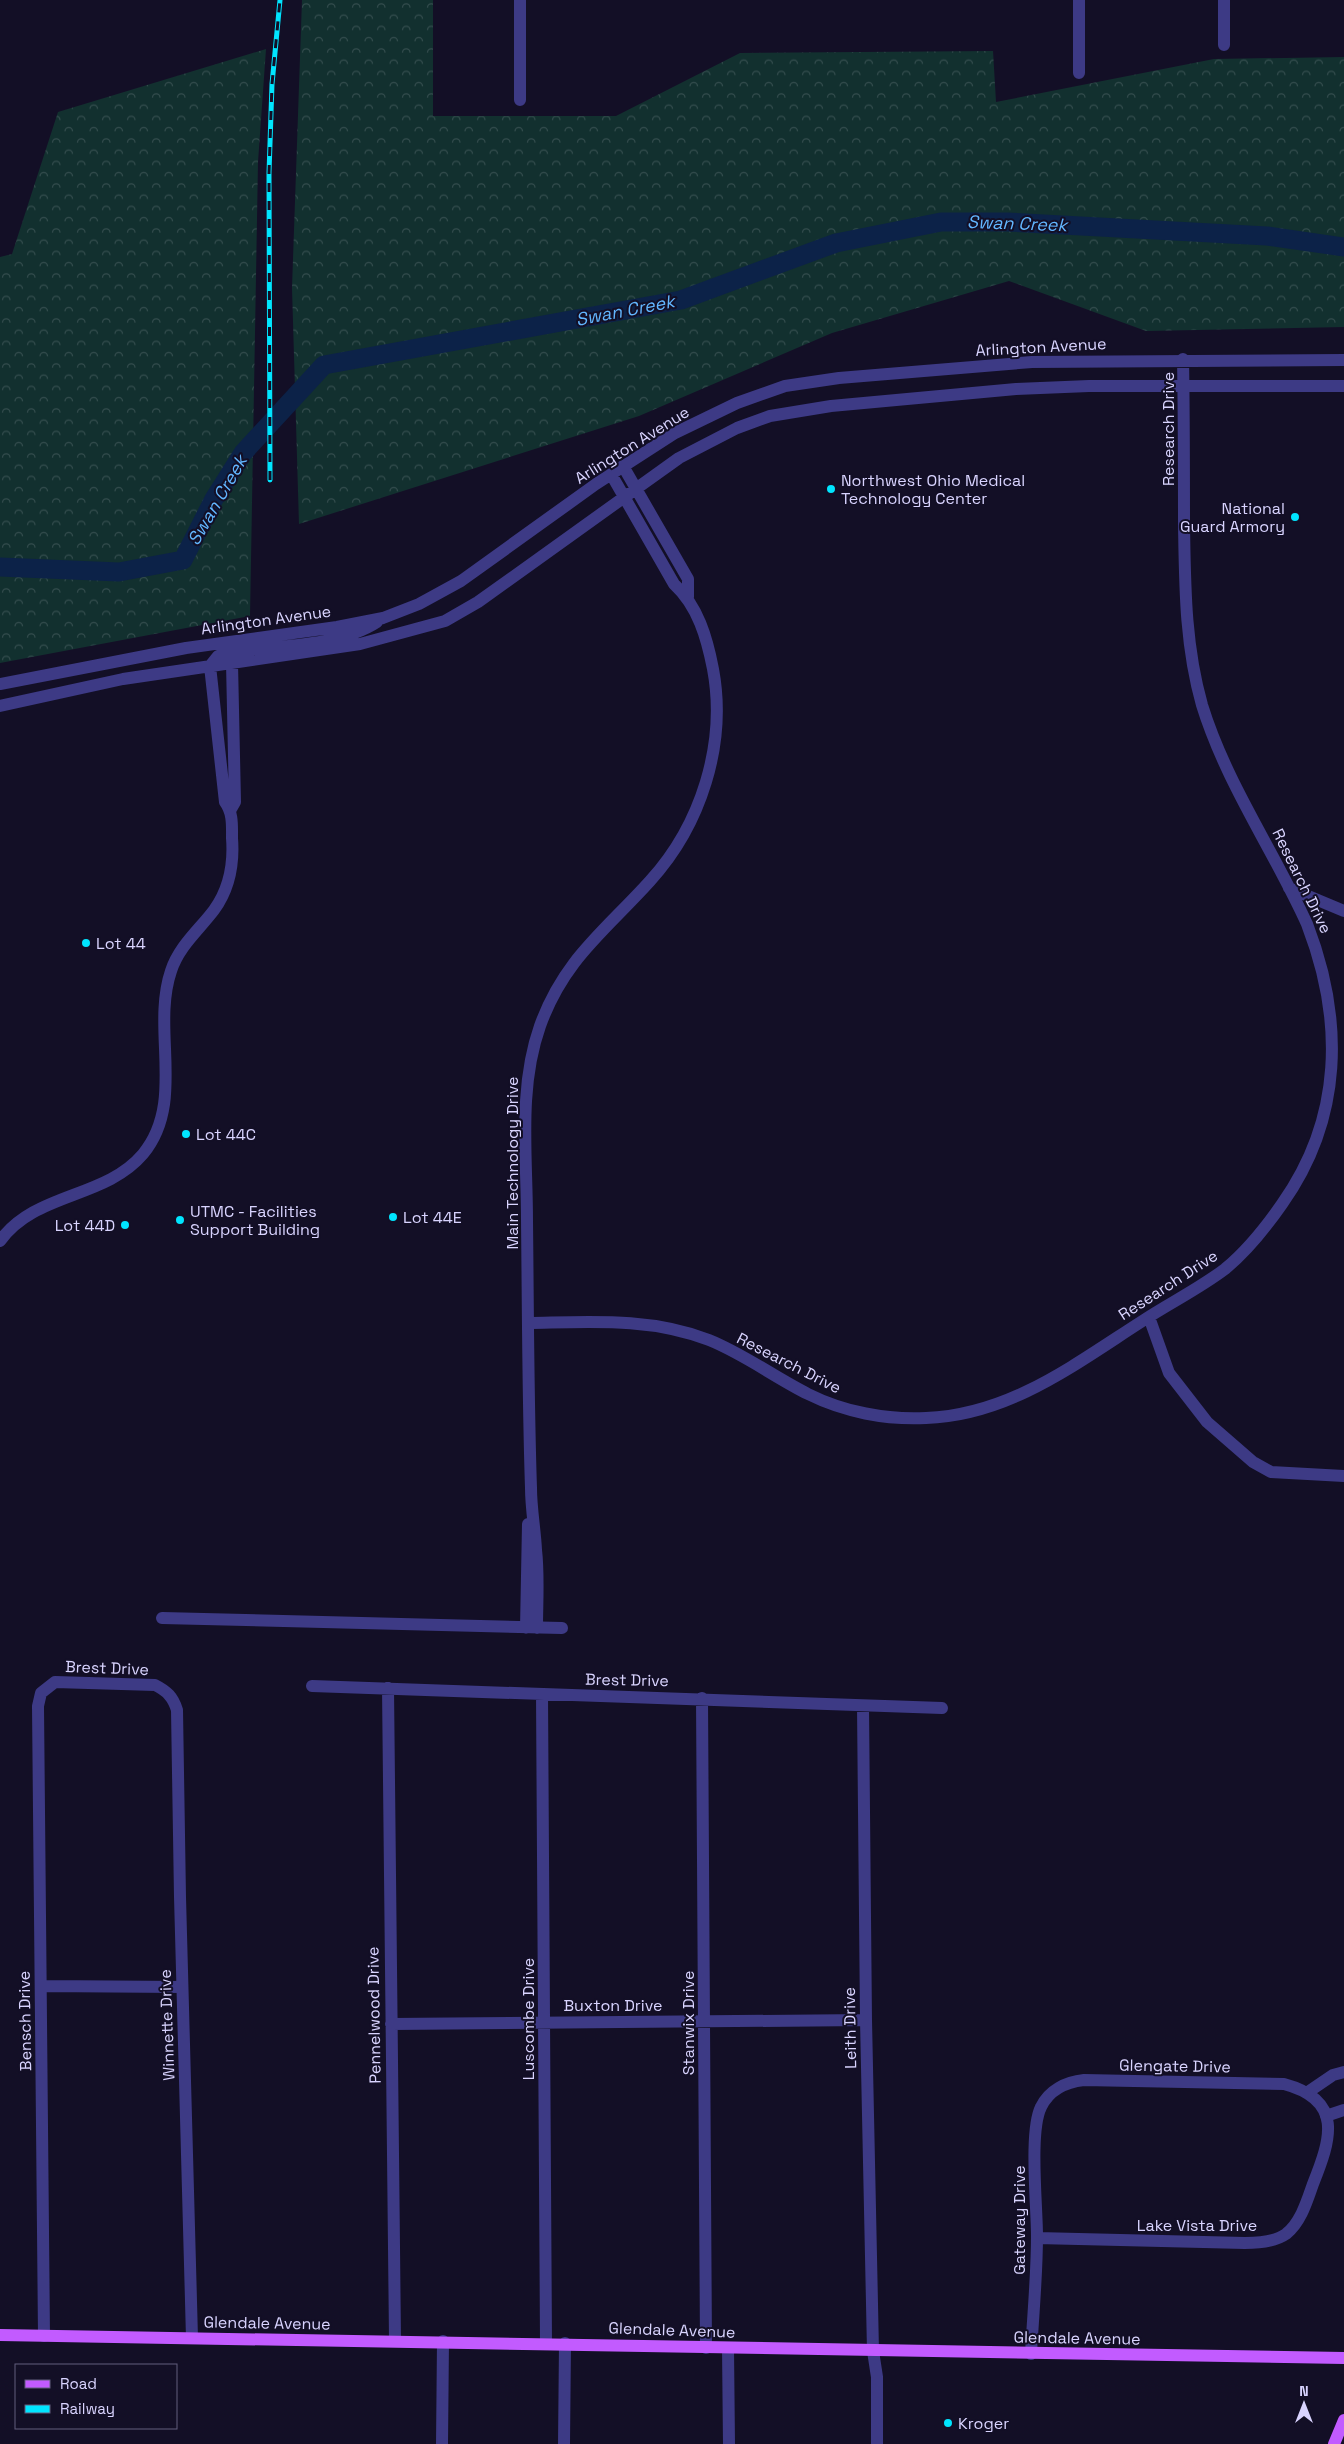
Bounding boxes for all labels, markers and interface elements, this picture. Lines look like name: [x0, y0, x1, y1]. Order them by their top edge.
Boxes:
water label: Swan Creek: [966, 210, 1070, 236]
water label: Swan Creek: [574, 289, 679, 331]
street label: Arlington Avenue: [975, 333, 1107, 361]
street label: Research Drive: [1158, 372, 1179, 486]
street label: Arlington Avenue: [571, 401, 693, 489]
water label: Swan Creek: [182, 449, 253, 549]
place label: Northwest Ohio Medical Technology Center: [841, 470, 1025, 509]
marker: Northwest Ohio Medical Technology Center: [825, 483, 837, 495]
place label: National Guard Armory: [1180, 498, 1285, 537]
marker: National Guard Armory: [1289, 511, 1301, 523]
street label: Arlington Avenue: [200, 600, 332, 640]
street label: Research Drive: [1268, 825, 1336, 937]
place label: Lot 44: [96, 933, 146, 954]
marker: Lot 44: [80, 937, 92, 949]
street label: Main Technology Drive: [502, 1076, 523, 1250]
place label: Lot 44C: [196, 1124, 256, 1145]
marker: Lot 44C: [180, 1128, 192, 1140]
place label: UTMC - Facilities Support Building: [190, 1201, 320, 1240]
place label: Lot 44E: [403, 1207, 462, 1228]
marker: Lot 44E: [387, 1211, 399, 1223]
marker: UTMC - Facilities Support Building: [174, 1214, 186, 1226]
place label: Lot 44D: [55, 1215, 115, 1236]
marker: Lot 44D: [119, 1219, 131, 1231]
street label: Research Drive: [1114, 1245, 1222, 1325]
street label: Research Drive: [733, 1328, 845, 1398]
street label: Brest Drive: [65, 1656, 149, 1680]
street label: Brest Drive: [585, 1669, 669, 1691]
street label: Pennelwood Drive: [362, 1946, 386, 2084]
street label: Luscombe Drive: [518, 1958, 539, 2080]
street label: Winnette Drive: [155, 1969, 179, 2081]
street label: Bensch Drive: [14, 1971, 36, 2071]
street label: Stanwix Drive: [678, 1971, 699, 2075]
street label: Leith Drive: [839, 1987, 861, 2069]
street label: Buxton Drive: [563, 1995, 663, 2016]
street label: Glengate Drive: [1119, 2055, 1231, 2077]
street label: Gateway Drive: [1009, 2165, 1030, 2275]
street label: Lake Vista Drive: [1137, 2215, 1257, 2236]
street label: Glendale Avenue: [203, 2311, 331, 2335]
street label: Glendale Avenue: [608, 2317, 736, 2343]
street label: Glendale Avenue: [1013, 2326, 1141, 2350]
legend: [15, 2364, 178, 2429]
text: Road: [60, 2374, 97, 2393]
north arrow: [1279, 2379, 1329, 2429]
text: N: [1299, 2382, 1309, 2400]
text: Railway: [60, 2399, 115, 2418]
place label: Kroger: [958, 2413, 1009, 2434]
marker: Kroger: [942, 2417, 954, 2429]

